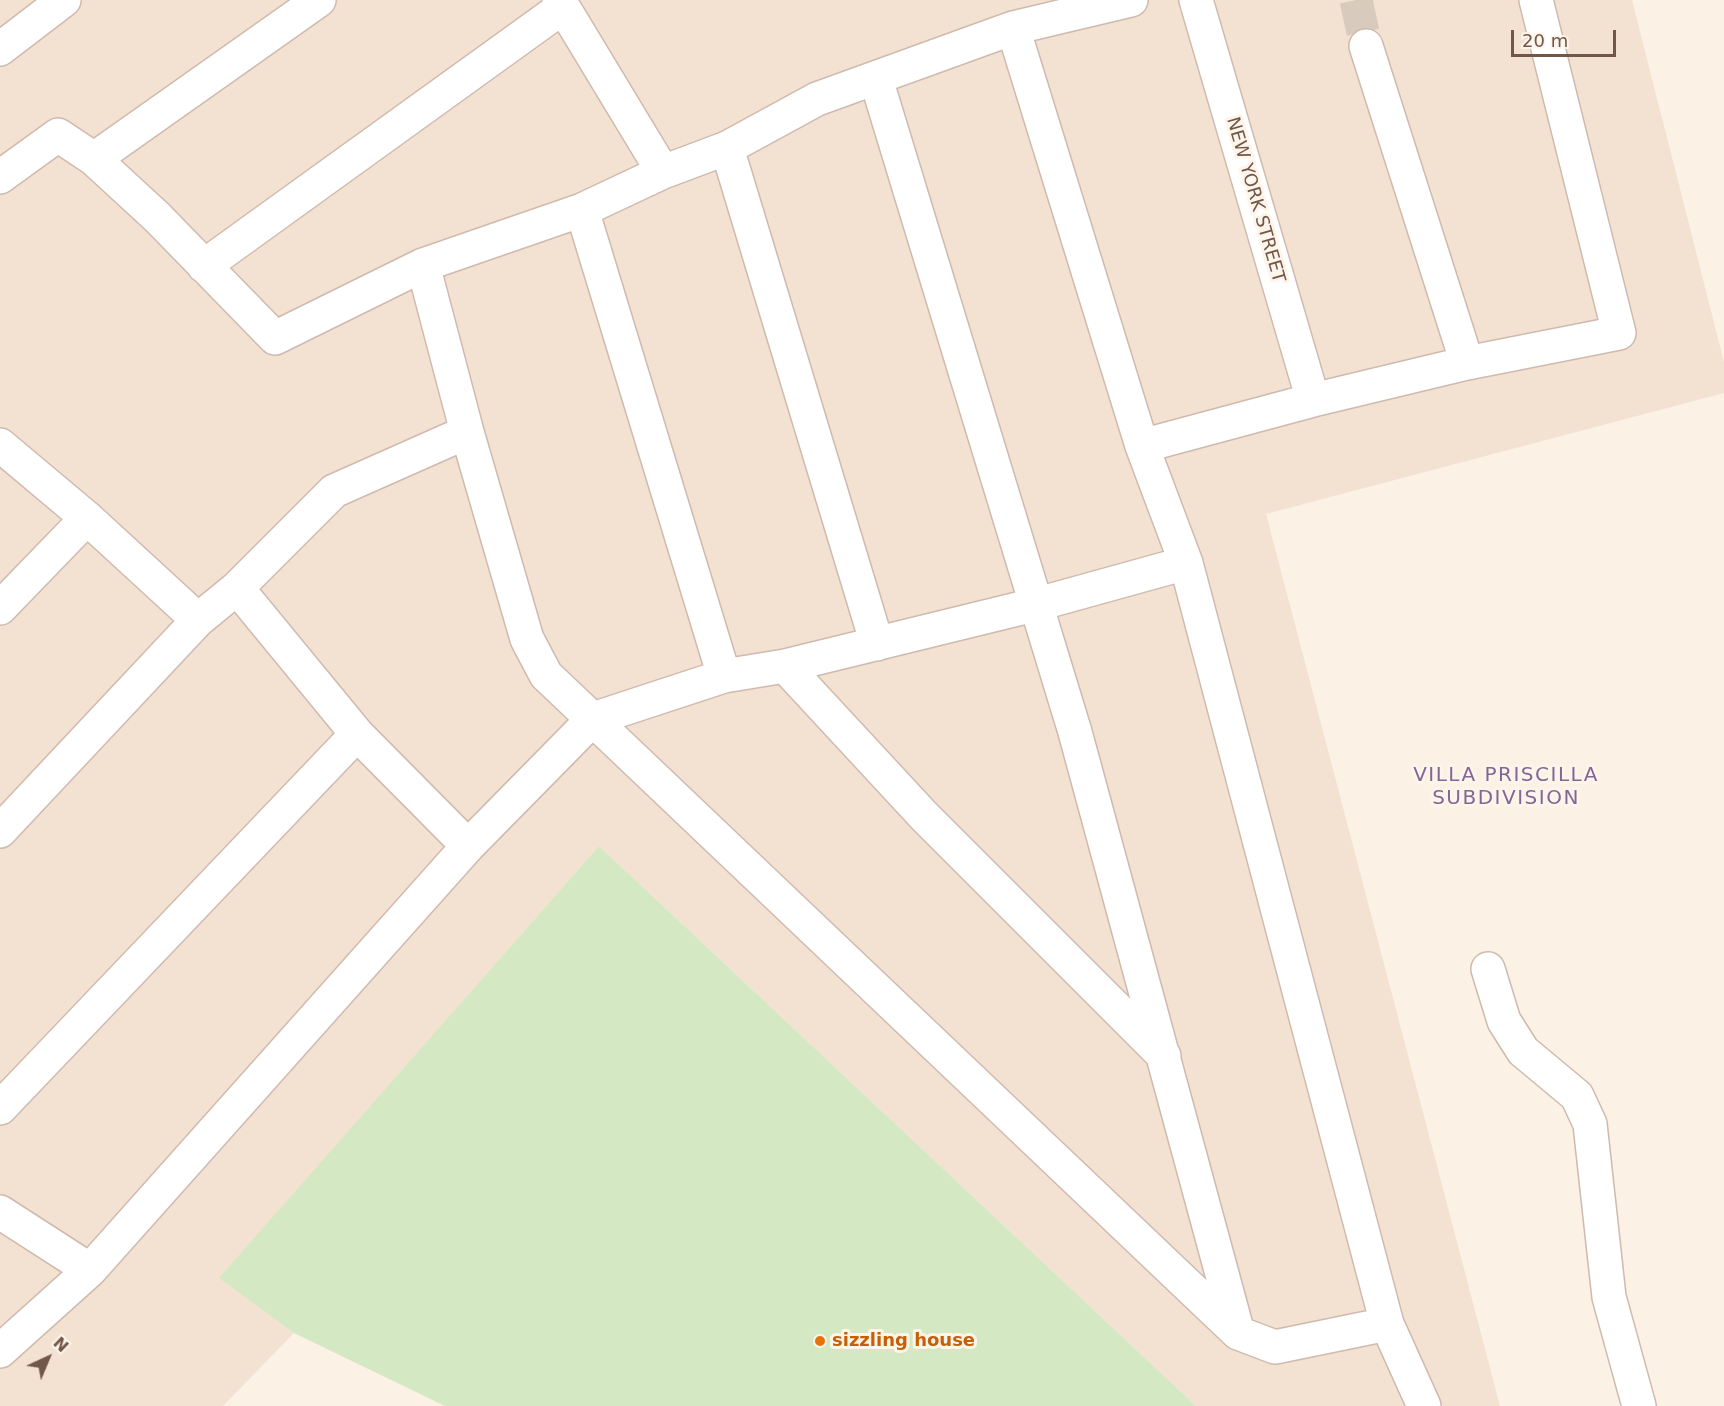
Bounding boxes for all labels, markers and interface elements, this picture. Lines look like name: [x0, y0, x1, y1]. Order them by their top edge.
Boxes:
scale bar: [1514, 18, 1619, 56]
text: 20 m: [1522, 30, 1568, 51]
street label: NEW YORK STREET: [1221, 115, 1289, 285]
district label: VILLA PRISCILLA SUBDIVISION: [1413, 764, 1599, 811]
north arrow: [18, 1328, 78, 1388]
place label: sizzling house: [832, 1330, 975, 1352]
text: N: [49, 1333, 72, 1356]
marker: sizzling house: [813, 1334, 827, 1348]

